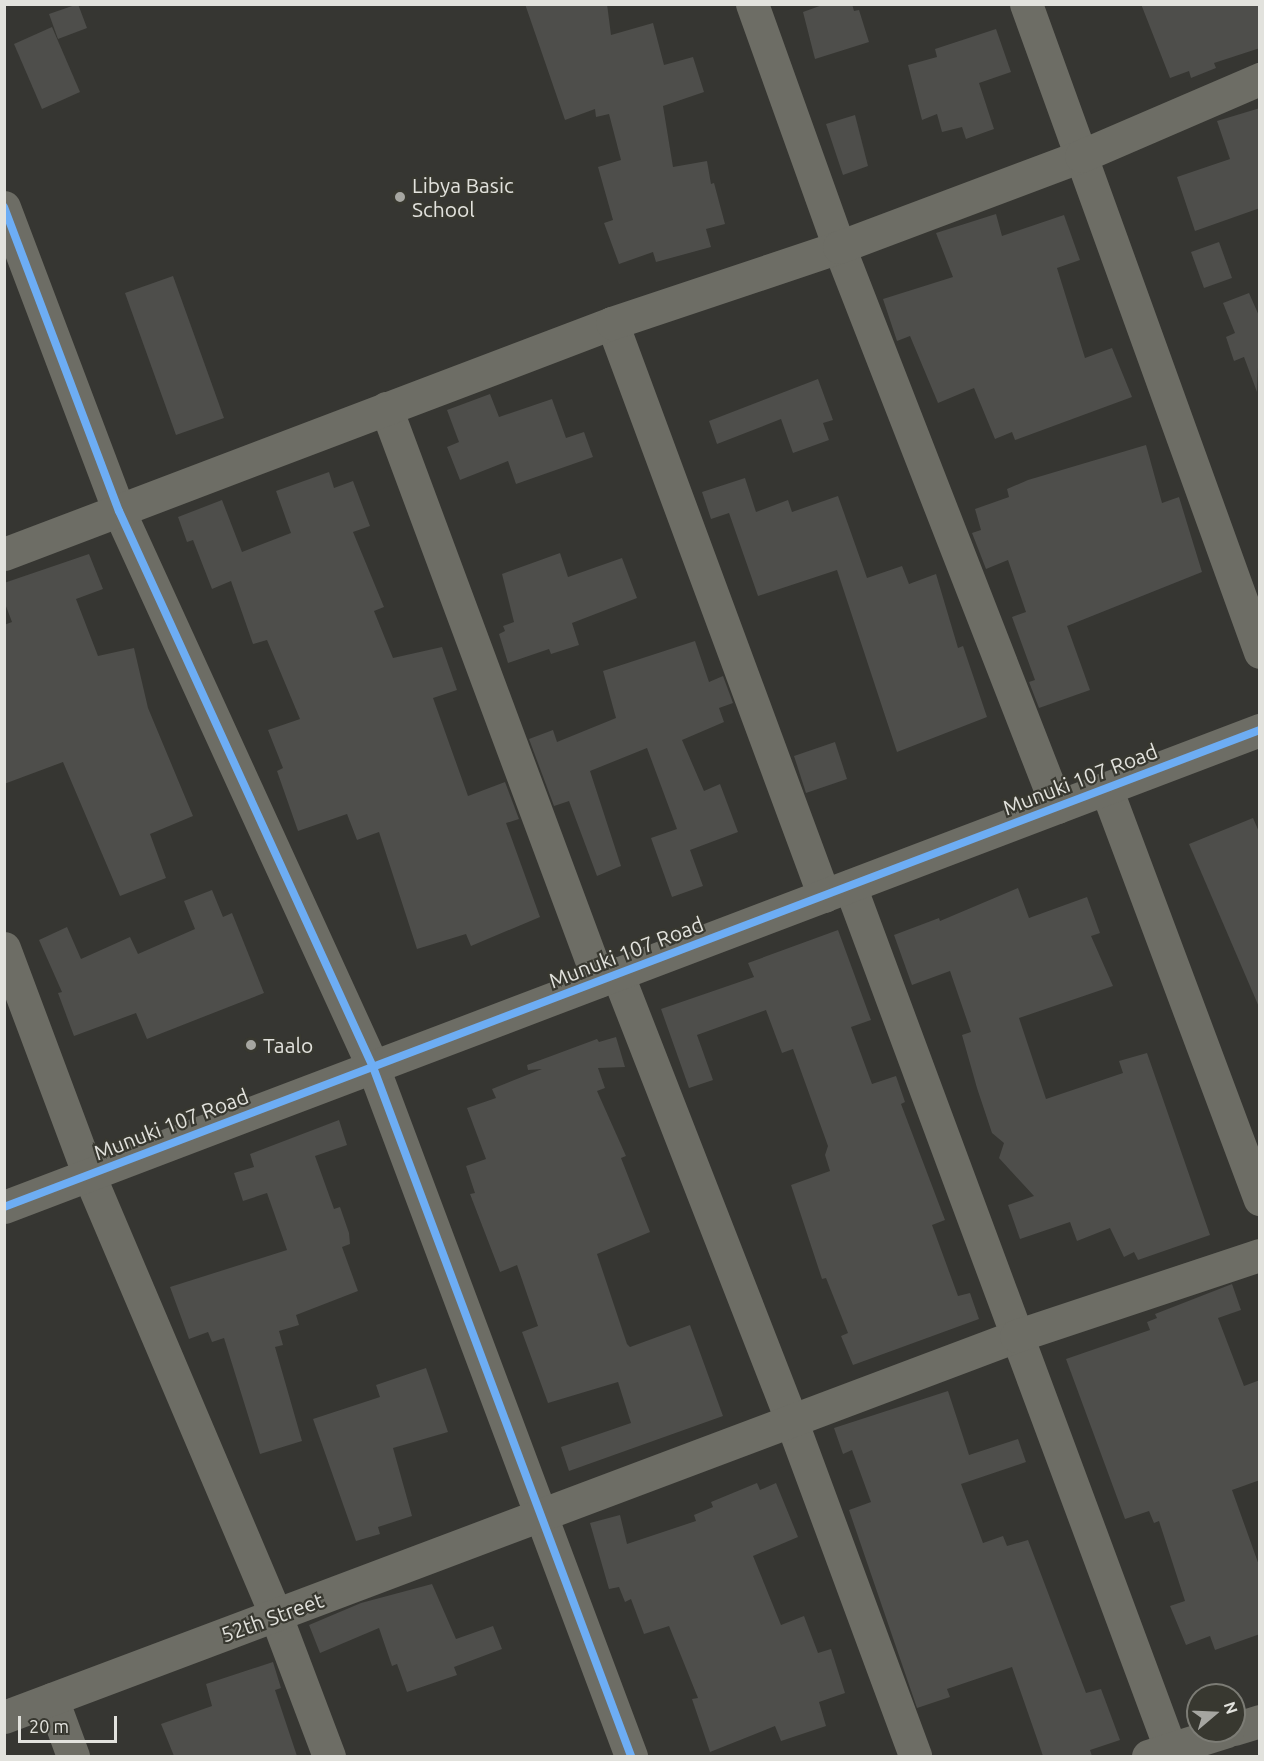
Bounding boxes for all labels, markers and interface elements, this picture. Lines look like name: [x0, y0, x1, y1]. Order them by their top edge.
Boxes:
place label: Libya Basic School: [412, 172, 514, 222]
marker: Libya Basic School: [393, 190, 407, 204]
street label: Munuki 107 Road: [999, 738, 1161, 820]
street label: Munuki 107 Road: [545, 911, 707, 993]
place label: Taalo: [263, 1032, 313, 1058]
marker: Taalo: [244, 1038, 258, 1052]
street label: Munuki 107 Road: [90, 1083, 252, 1165]
street label: 52th Street: [217, 1587, 327, 1647]
north arrow: [1186, 1683, 1246, 1743]
text: N: [1221, 1699, 1242, 1716]
scale bar: [21, 1704, 120, 1742]
text: 20 m: [29, 1716, 69, 1736]

